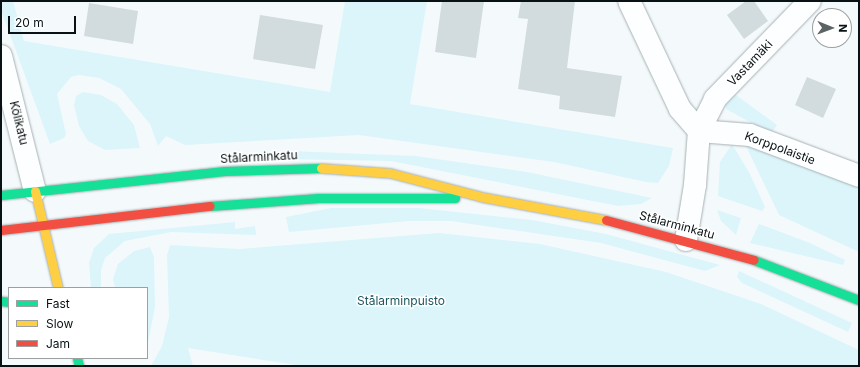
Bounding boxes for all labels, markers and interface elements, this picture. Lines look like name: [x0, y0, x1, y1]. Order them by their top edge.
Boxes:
scale bar: [10, 8, 78, 34]
north arrow: [812, 8, 852, 48]
text: 20 m: [15, 15, 44, 30]
text: N: [836, 24, 850, 33]
street label: Vastamäki: [725, 37, 775, 89]
street label: Kölikatu: [7, 99, 31, 147]
street label: Korppolaistie: [743, 129, 817, 167]
street label: Stålarminkatu: [220, 148, 298, 166]
street label: Stålarminkatu: [638, 208, 716, 242]
legend: [8, 287, 148, 359]
park label: Stålarminpuisto: [357, 294, 445, 308]
text: Fast: [46, 296, 70, 311]
text: Slow: [46, 316, 73, 331]
text: Jam: [46, 336, 70, 351]

